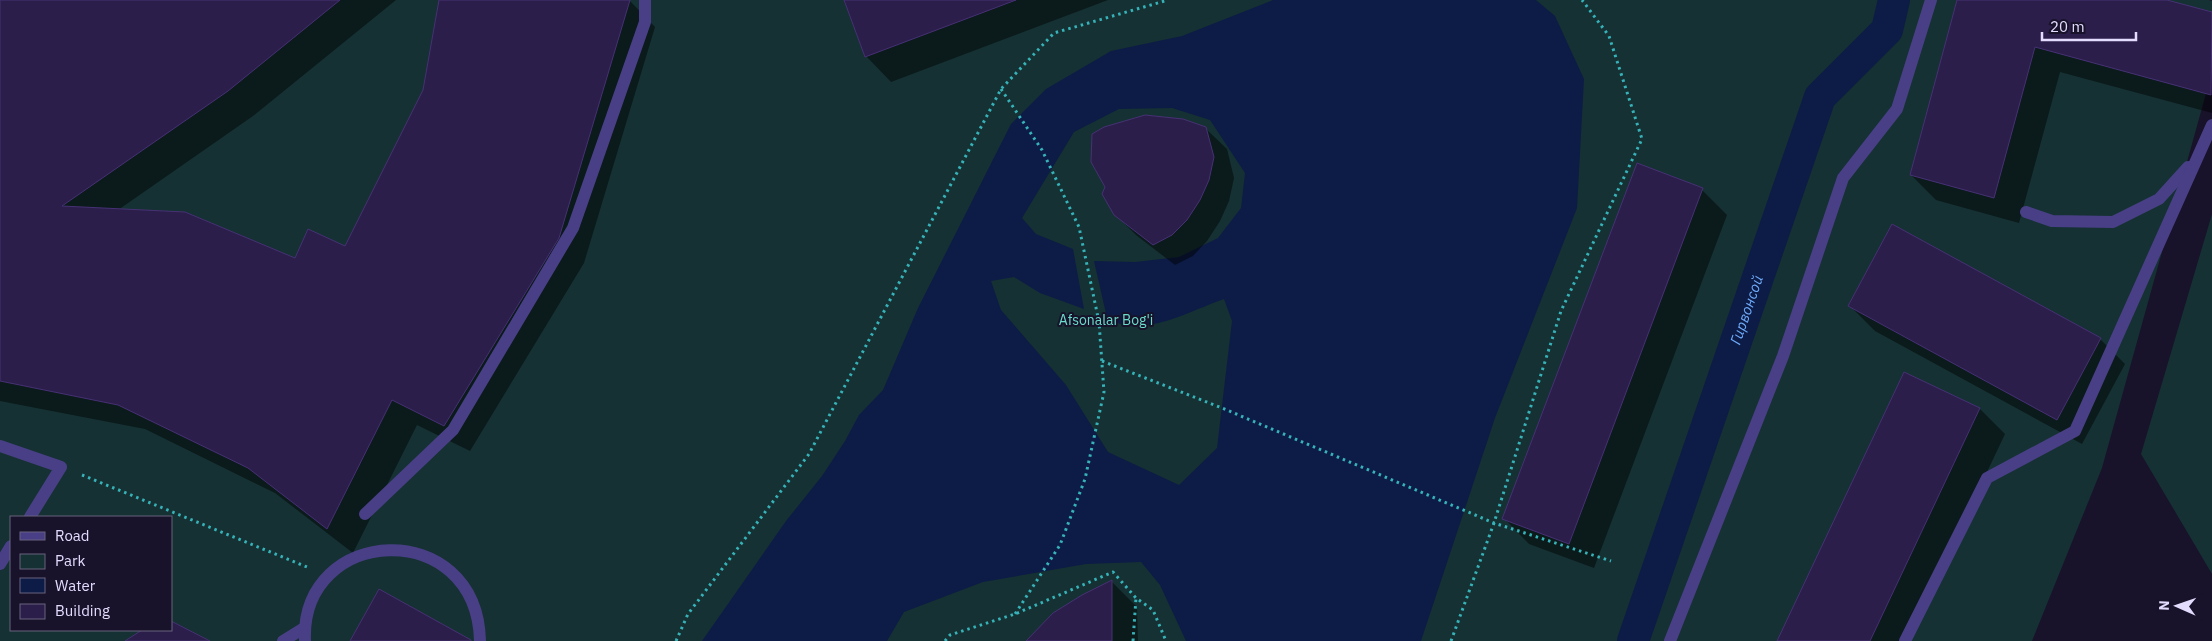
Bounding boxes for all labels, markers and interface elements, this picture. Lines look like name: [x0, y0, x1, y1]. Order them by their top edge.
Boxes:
scale bar: [2042, 10, 2136, 42]
text: 20 m: [2050, 17, 2085, 36]
water label: Гирвонсой: [1726, 273, 1767, 347]
park label: Afsonalar Bog'i: [1059, 311, 1153, 329]
legend: [10, 516, 172, 631]
text: Road: [55, 526, 90, 545]
text: Park: [55, 551, 85, 570]
text: Water: [55, 576, 96, 595]
north arrow: [2152, 581, 2202, 631]
text: N: [2155, 600, 2173, 611]
text: Building: [55, 601, 110, 620]

